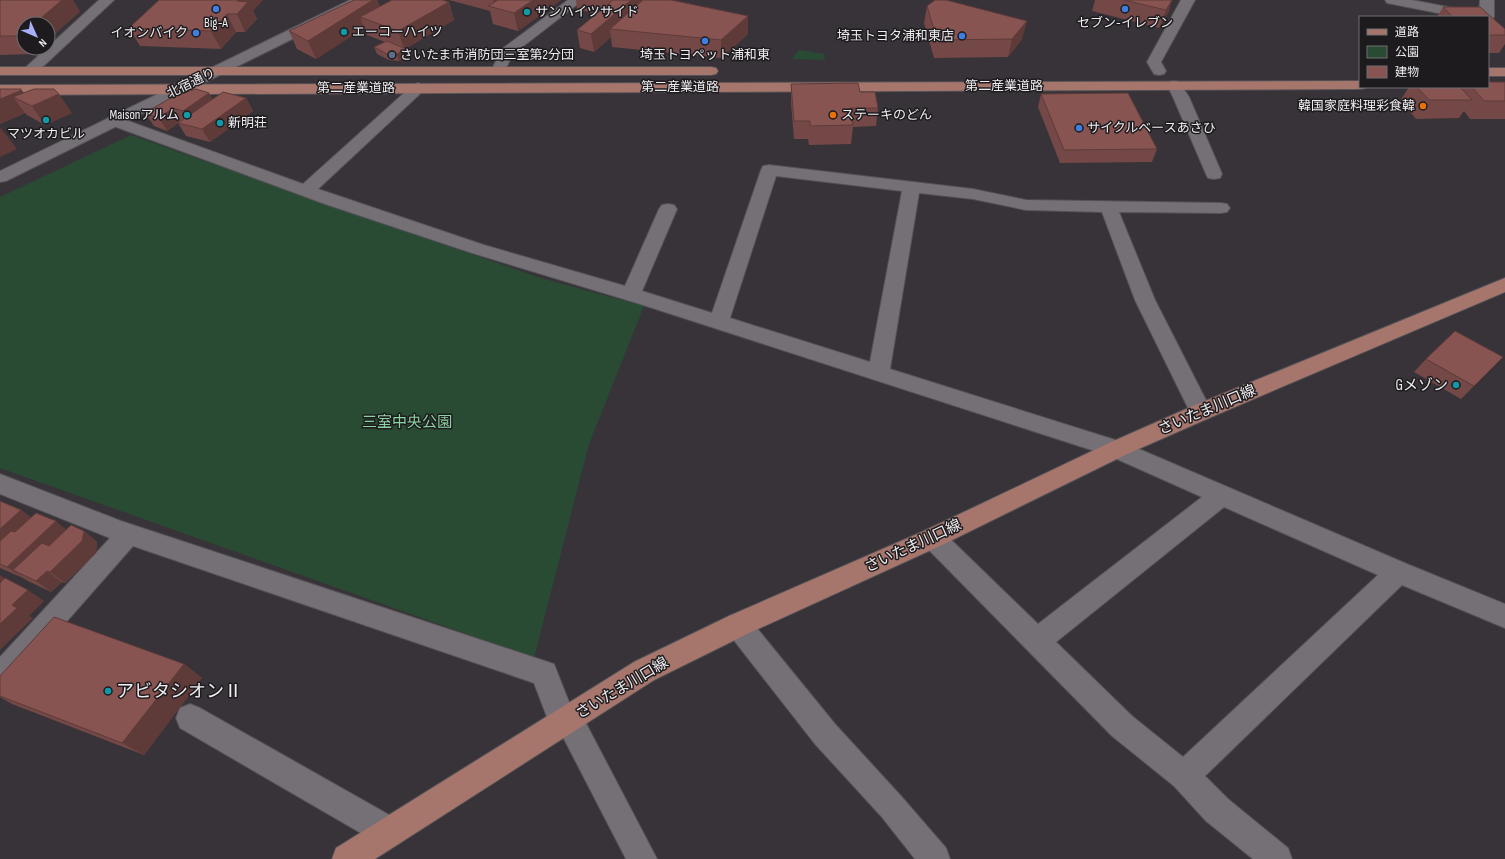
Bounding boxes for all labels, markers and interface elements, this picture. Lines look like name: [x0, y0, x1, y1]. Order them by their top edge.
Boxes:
marker: Big-A: [211, 4, 221, 14]
place label: サンハイツサイド: [535, 4, 639, 20]
marker: セブン-イレブン: [1120, 4, 1130, 14]
marker: サンハイツサイド: [522, 7, 532, 17]
place label: Big-A: [204, 15, 228, 31]
place label: セブン-イレブン: [1077, 15, 1173, 31]
north arrow: [16, 16, 56, 56]
legend: [1359, 16, 1489, 88]
place label: エーコーハイツ: [352, 24, 442, 40]
place label: イオンバイク: [110, 25, 188, 41]
text: 道路: [1395, 25, 1419, 40]
marker: エーコーハイツ: [339, 27, 349, 37]
marker: イオンバイク: [191, 28, 201, 38]
place label: 埼玉トヨタ浦和東店: [837, 28, 954, 44]
marker: 埼玉トヨタ浦和東店: [957, 31, 967, 41]
text: N: [36, 36, 49, 49]
marker: 埼玉トヨペット浦和東: [700, 36, 710, 46]
text: 公園: [1395, 45, 1419, 60]
place label: さいたま市消防団三室第2分団: [400, 47, 574, 63]
place label: 埼玉トヨペット浦和東: [640, 47, 770, 63]
marker: さいたま市消防団三室第2分団: [387, 50, 397, 60]
street label: 北宿通り: [164, 64, 218, 102]
text: 建物: [1395, 65, 1419, 80]
street label: 第二産業道路: [965, 78, 1043, 94]
street label: 第二産業道路: [641, 79, 719, 95]
street label: 第二産業道路: [317, 80, 395, 96]
place label: 韓国家庭料理彩食韓: [1298, 98, 1415, 114]
marker: 韓国家庭料理彩食韓: [1418, 101, 1428, 111]
place label: Maisonアルム: [110, 107, 179, 123]
place label: ステーキのどん: [841, 107, 932, 123]
marker: Maisonアルム: [182, 110, 192, 120]
marker: ステーキのどん: [828, 110, 838, 120]
marker: マツオカビル: [41, 115, 51, 125]
place label: 新明荘: [228, 115, 267, 131]
marker: 新明荘: [215, 118, 225, 128]
place label: サイクルベースあさひ: [1087, 120, 1216, 136]
marker: サイクルベースあさひ: [1074, 123, 1084, 133]
place label: マツオカビル: [7, 126, 85, 142]
place label: Gメゾン: [1395, 376, 1448, 395]
marker: Gメゾン: [1451, 380, 1461, 390]
street label: さいたま川口線: [1155, 381, 1259, 439]
park label: 三室中央公園: [362, 413, 452, 432]
street label: さいたま川口線: [862, 515, 964, 577]
street label: さいたま川口線: [572, 653, 672, 723]
place label: アビタシオンⅡ: [116, 681, 242, 702]
marker: アビタシオンⅡ: [103, 686, 113, 696]

